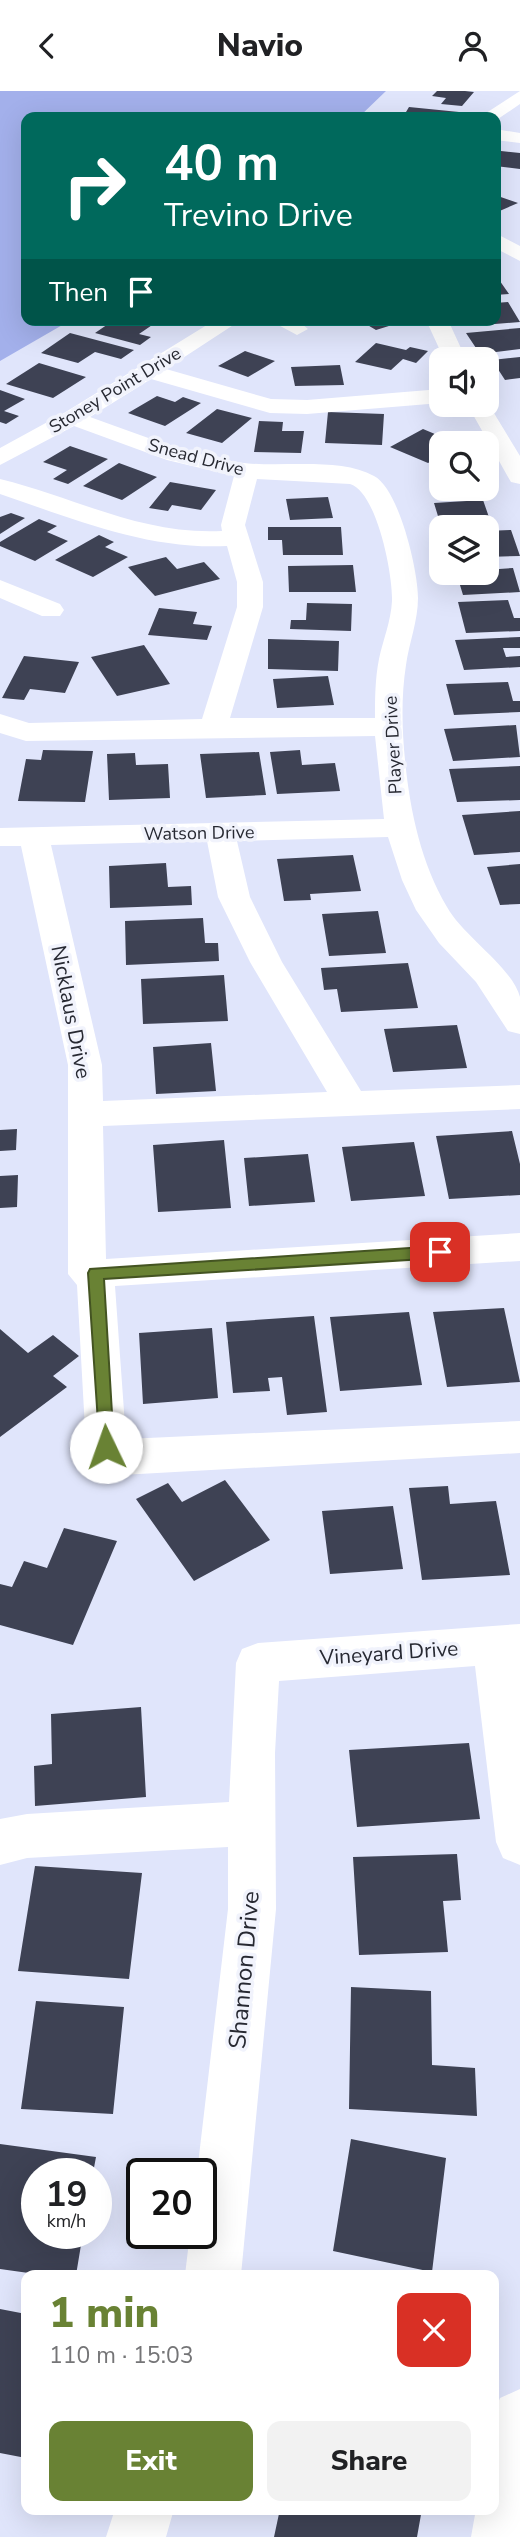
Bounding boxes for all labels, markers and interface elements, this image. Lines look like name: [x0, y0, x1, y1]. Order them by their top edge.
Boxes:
text: Navio: [217, 24, 303, 67]
icon: back: [28, 27, 66, 65]
icon: person: [454, 27, 492, 65]
text: 40 m: [164, 130, 279, 197]
icon: right: [49, 140, 140, 231]
text: Trevino Drive: [164, 194, 353, 237]
icon: arrive: [122, 273, 160, 311]
text: Then: [49, 275, 108, 310]
street label: Stoney Point Drive: [45, 341, 185, 439]
map controls: [429, 347, 499, 585]
button: sound: [429, 347, 499, 417]
button: search: [429, 431, 499, 501]
street label: Snead Drive: [145, 433, 247, 481]
button: layers: [429, 515, 499, 585]
street label: Player Drive: [378, 695, 408, 795]
street label: Watson Drive: [143, 820, 255, 846]
street label: Nicklaus Drive: [44, 943, 98, 1081]
pin: [410, 1222, 470, 1282]
icon: arrive: [421, 1233, 459, 1271]
position arrow: [69, 1410, 143, 1484]
street label: Vineyard Drive: [318, 1634, 459, 1672]
street label: Shannon Drive: [221, 1890, 267, 2050]
speed limit sign: 20: [126, 2158, 217, 2249]
text: 19: [45, 2171, 88, 2218]
text: km/h: [47, 2209, 86, 2233]
text: 1 min: [49, 2285, 159, 2342]
button: close: [397, 2293, 471, 2367]
text: 110 m · 15:03: [49, 2340, 194, 2371]
button: Exit: [49, 2421, 253, 2501]
button: Share: [267, 2421, 471, 2501]

